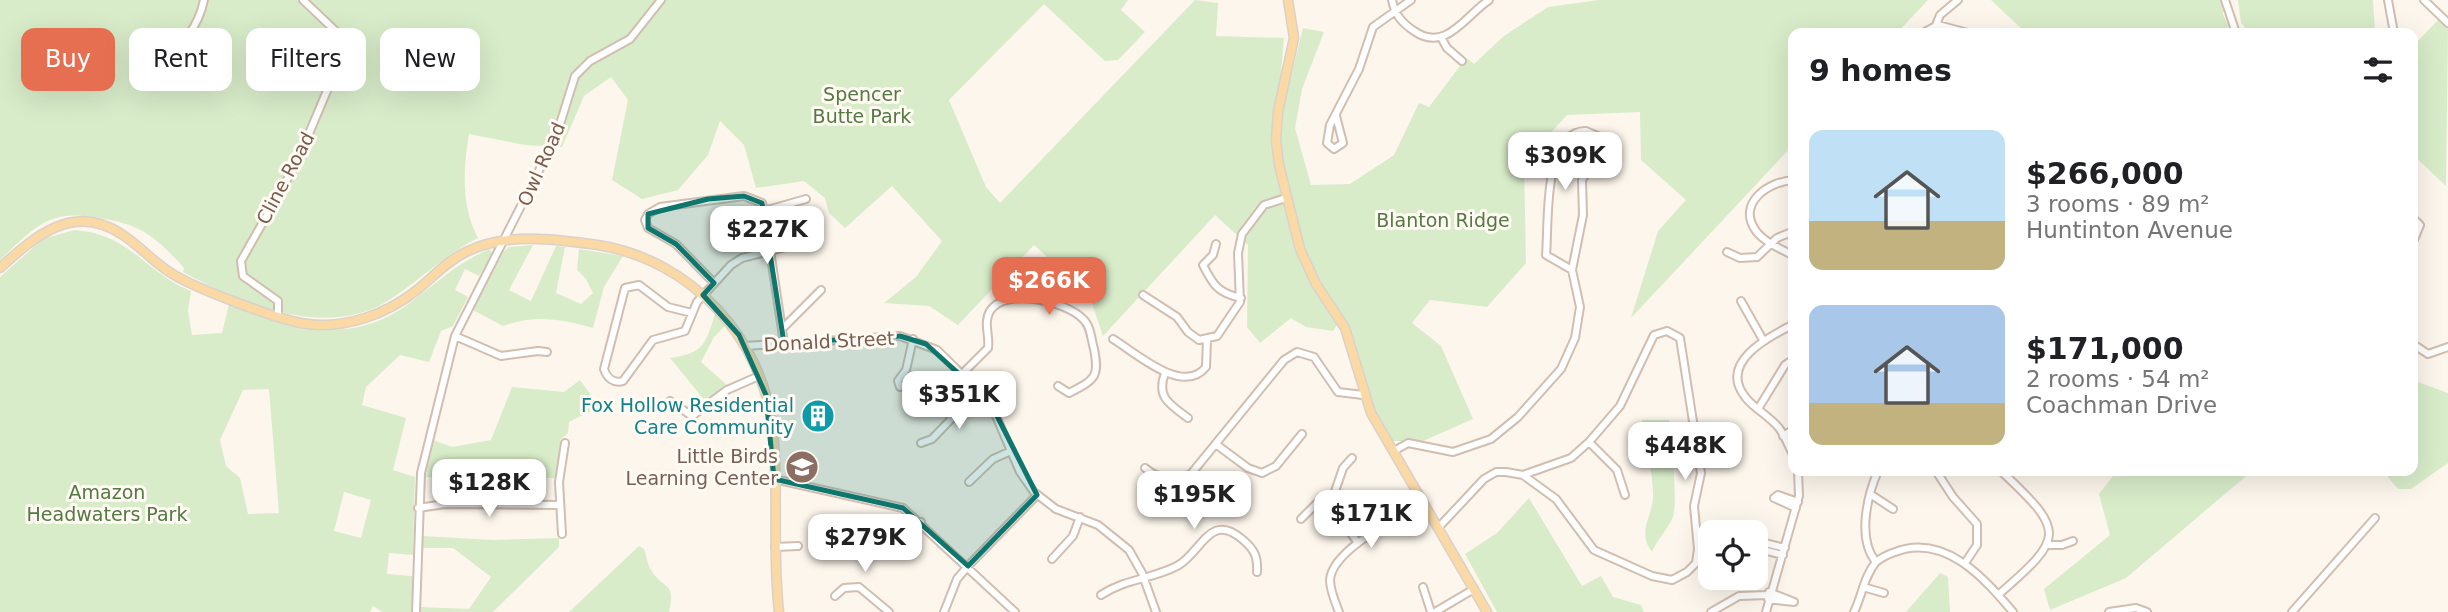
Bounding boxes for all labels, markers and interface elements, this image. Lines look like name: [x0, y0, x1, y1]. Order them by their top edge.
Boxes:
chip: Buy: [21, 28, 115, 91]
chip: Rent: [129, 28, 232, 91]
chip: Filters: [246, 28, 366, 91]
chip: New: [380, 28, 480, 91]
icon: filters: [2359, 51, 2397, 89]
text: 9 homes: [1809, 53, 1952, 88]
park label: Spencer Butte Park: [813, 83, 911, 127]
street label: Owl Road: [513, 119, 569, 209]
street label: Cline Road: [252, 128, 318, 228]
pin: $309K: [1516, 132, 1614, 192]
text: $309K: [1524, 142, 1606, 168]
text: $266,000: [2026, 156, 2184, 191]
icon: home: [1865, 158, 1949, 242]
text: 3 rooms · 89 m²: [2026, 191, 2210, 217]
pin: $227K: [718, 206, 816, 266]
park label: Blanton Ridge: [1376, 209, 1510, 231]
text: $227K: [726, 216, 808, 242]
text: Huntinton Avenue: [2026, 217, 2233, 243]
pin: $266K: [1000, 258, 1098, 317]
text: $266K: [1008, 267, 1090, 293]
street label: Donald Street: [763, 327, 895, 355]
text: $171,000: [2026, 331, 2184, 366]
icon: home: [1865, 333, 1949, 417]
text: 2 rooms · 54 m²: [2026, 366, 2210, 392]
pin: $351K: [910, 372, 1008, 431]
text: $351K: [918, 381, 1000, 407]
text: Coachman Drive: [2026, 392, 2217, 418]
place label: Fox Hollow Residential Care Community: [581, 394, 794, 438]
building icon: Fox Hollow Residential Care Community: [799, 397, 837, 435]
pin: $448K: [1636, 422, 1734, 482]
text: $448K: [1644, 432, 1726, 458]
place label: Little Birds Learning Center: [626, 445, 778, 489]
school or university icon: Little Birds Learning Center: [783, 448, 821, 486]
pin: $128K: [440, 460, 538, 519]
text: $128K: [448, 469, 530, 495]
pin: $195K: [1145, 472, 1243, 531]
park label: Amazon Headwaters Park: [27, 481, 187, 525]
text: $195K: [1153, 481, 1235, 507]
pin: $171K: [1322, 490, 1420, 550]
text: $171K: [1330, 500, 1412, 526]
pin: $279K: [816, 514, 914, 574]
map controls: [1698, 520, 1768, 590]
button: locate: [1698, 520, 1768, 590]
text: $279K: [824, 524, 906, 550]

